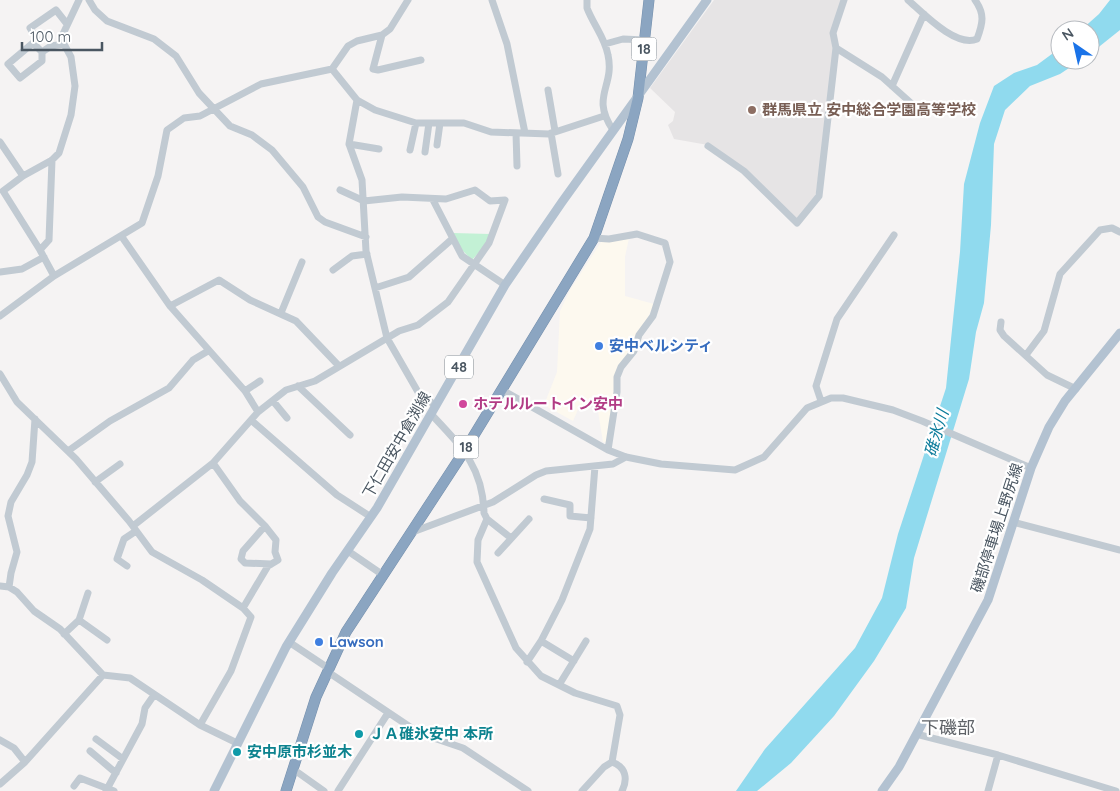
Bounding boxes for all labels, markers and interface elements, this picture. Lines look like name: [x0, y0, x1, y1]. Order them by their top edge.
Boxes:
scale bar: [22, 20, 102, 52]
north arrow: [1050, 20, 1100, 70]
text: N: [1058, 24, 1077, 45]
text: 100 m: [30, 27, 71, 46]
road number: 18: [632, 38, 656, 61]
place label: 群馬県立 安中総合学園高等学校: [762, 100, 976, 119]
marker: 群馬県立 安中総合学園高等学校: [746, 104, 758, 116]
place label: 安中ベルシティ: [609, 336, 713, 355]
marker: 安中ベルシティ: [593, 340, 605, 352]
road number: 48: [445, 356, 473, 378]
street label: 下仁田安中倉渕線: [358, 388, 435, 501]
place label: ホテルルートイン安中: [473, 394, 623, 413]
marker: ホテルルートイン安中: [457, 398, 469, 410]
water label: 碓氷川: [920, 405, 953, 459]
road number: 18: [454, 436, 478, 458]
street label: 磯部停車場上野尻線: [967, 461, 1026, 595]
place label: Lawson: [329, 632, 384, 651]
marker: Lawson: [313, 636, 325, 648]
district label: 下磯部: [921, 716, 975, 739]
place label: ＪＡ碓氷安中 本所: [369, 724, 493, 743]
marker: ＪＡ碓氷安中 本所: [353, 728, 365, 740]
place label: 安中原市杉並木: [247, 742, 352, 761]
marker: 安中原市杉並木: [231, 746, 243, 758]

